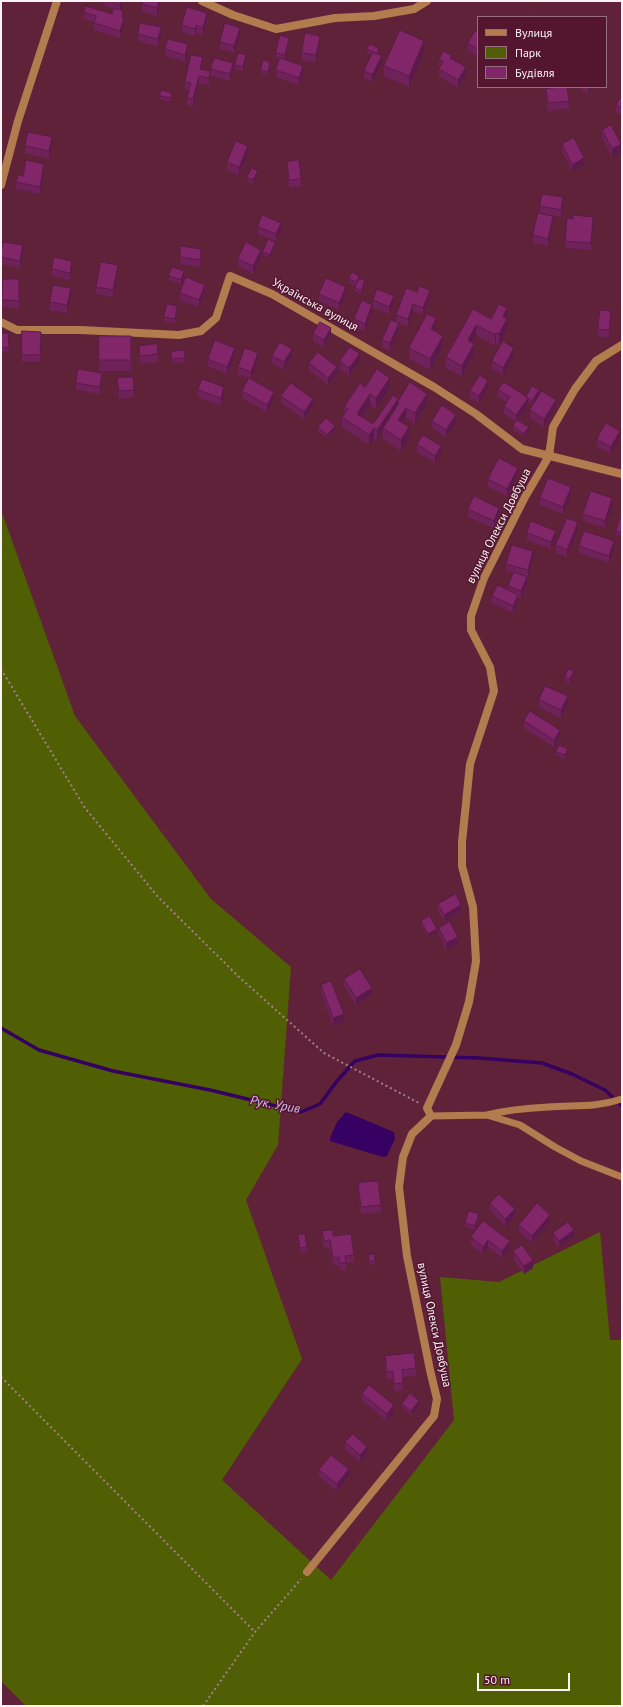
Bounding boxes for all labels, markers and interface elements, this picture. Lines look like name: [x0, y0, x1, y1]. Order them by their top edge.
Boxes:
legend: [477, 16, 607, 88]
text: Вулиця: [515, 25, 552, 40]
text: Парк: [515, 45, 541, 60]
text: Будівля: [515, 65, 554, 80]
street label: Українська вулиця: [269, 275, 361, 335]
street label: вулиця Олекси Довбуша: [464, 466, 534, 586]
water label: Рук. Урив: [249, 1093, 301, 1117]
street label: вулиця Олекси Довбуша: [414, 1261, 454, 1389]
scale bar: [479, 1665, 572, 1691]
text: 50 m: [484, 1672, 510, 1687]

